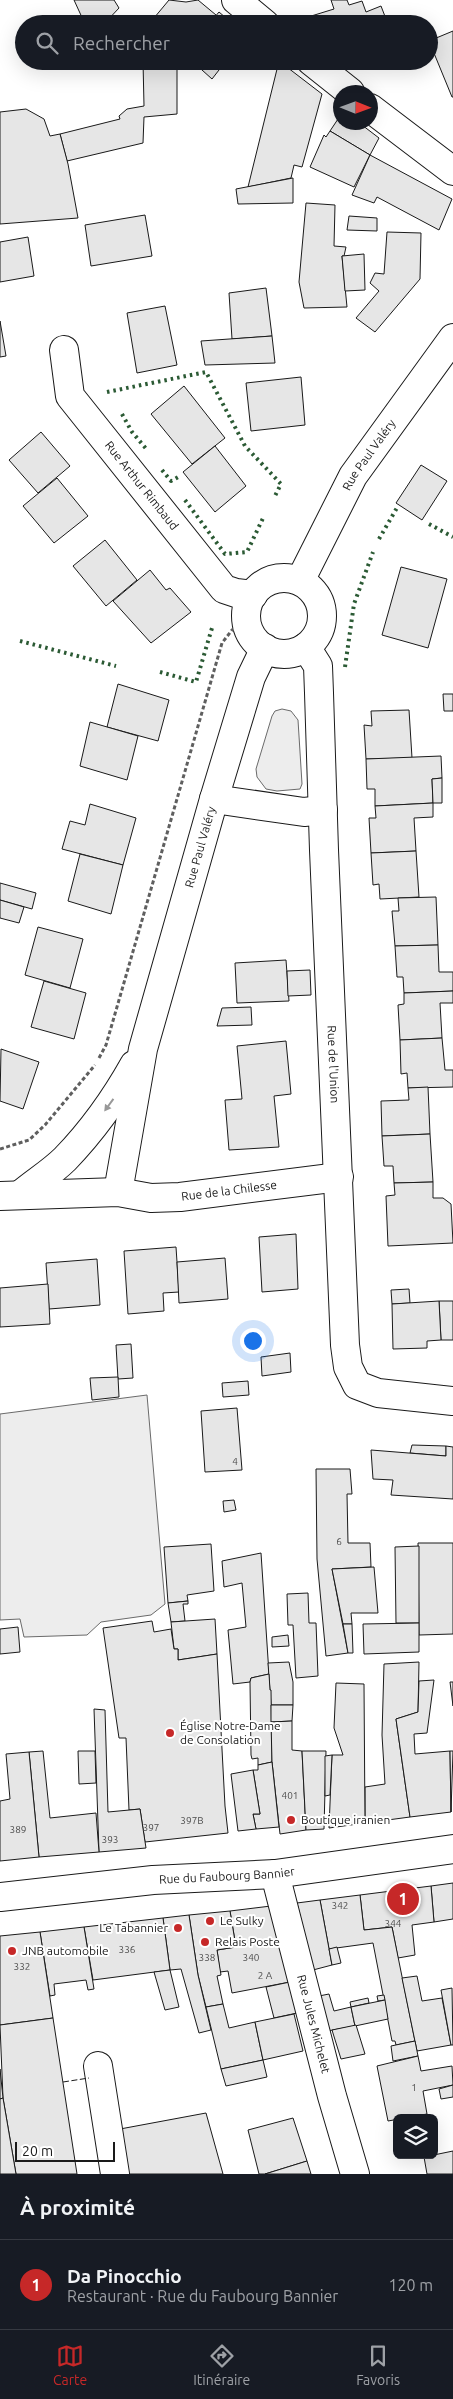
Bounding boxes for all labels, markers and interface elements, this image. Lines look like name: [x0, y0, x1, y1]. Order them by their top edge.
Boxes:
search box: [15, 15, 438, 70]
icon: search: [33, 29, 61, 57]
text: Rechercher: [73, 32, 170, 54]
north arrow: [333, 85, 378, 130]
street label: Rue Paul Valéry: [340, 416, 398, 493]
street label: Rue Arthur Rimbaud: [103, 438, 181, 532]
street label: Rue Paul Valéry: [182, 805, 218, 889]
street label: Rue de l'Union: [325, 1025, 342, 1103]
one-way arrow: [104, 1098, 114, 1112]
street label: Rue de la Chilesse: [180, 1178, 277, 1203]
your location: [240, 1328, 266, 1354]
house number: 4: [232, 1456, 238, 1467]
house number: 6: [336, 1536, 342, 1547]
place label: Église Notre-Dame de Consolation: [180, 1719, 281, 1746]
marker: Église Notre-Dame de Consolation: [164, 1727, 176, 1739]
house number: 401: [282, 1790, 298, 1801]
place label: Boutique iranien: [301, 1813, 390, 1826]
marker: Boutique iranien: [285, 1814, 297, 1826]
house number: 397B: [180, 1815, 204, 1826]
house number: 397: [143, 1822, 159, 1833]
house number: 389: [10, 1824, 26, 1835]
house number: 393: [102, 1834, 118, 1845]
street label: Rue du Faubourg Bannier: [159, 1864, 296, 1886]
pin: 1: [387, 1880, 419, 1918]
house number: 342: [332, 1900, 348, 1911]
place label: Le Sulky: [220, 1914, 264, 1927]
marker: Le Sulky: [204, 1915, 216, 1927]
house number: 344: [385, 1918, 402, 1929]
place label: Le Tabannier: [99, 1921, 168, 1934]
marker: Le Tabannier: [172, 1922, 184, 1934]
place label: Relais Poste: [215, 1935, 280, 1948]
marker: Relais Poste: [199, 1936, 211, 1948]
place label: JNB automobile: [22, 1944, 109, 1957]
house number: 336: [119, 1944, 136, 1955]
marker: JNB automobile: [6, 1945, 18, 1957]
house number: 338: [199, 1952, 216, 1963]
house number: 340: [243, 1952, 260, 1963]
house number: 332: [14, 1961, 30, 1972]
house number: 2 A: [258, 1970, 273, 1981]
street label: Rue Jules Michelet: [295, 1973, 333, 2075]
house number: 1: [411, 2082, 417, 2093]
map controls: [393, 2114, 438, 2159]
button: layers: [393, 2114, 438, 2159]
scale bar: [15, 2139, 115, 2162]
text: 20 m: [22, 2143, 53, 2159]
text: À proximité: [20, 2195, 135, 2219]
text: Da Pinocchio: [67, 2265, 182, 2287]
text: 1: [31, 2276, 41, 2294]
text: 120 m: [388, 2276, 433, 2294]
text: Restaurant · Rue du Faubourg Bannier: [67, 2287, 338, 2305]
tab: Carte: [53, 2342, 87, 2388]
tab: Itinéraire: [193, 2342, 250, 2388]
tab: Favoris: [356, 2342, 400, 2388]

